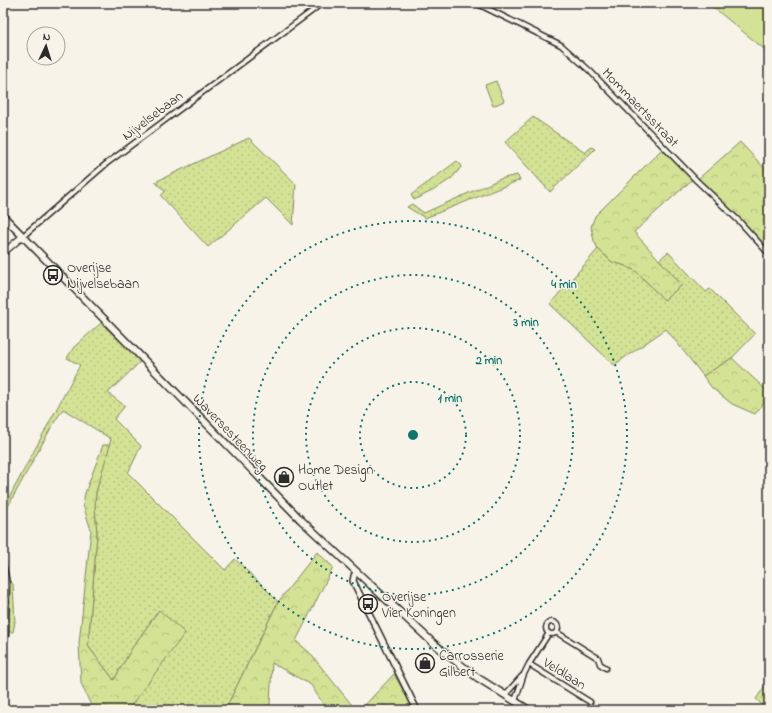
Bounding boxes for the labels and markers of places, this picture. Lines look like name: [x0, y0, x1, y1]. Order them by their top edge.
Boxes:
place label: Overijse Nijvelsebaan: [67, 258, 139, 295]
bus stop icon: Overijse Nijvelsebaan: [42, 264, 64, 286]
centre of rings: [406, 428, 420, 442]
place label: Home Design Outlet: [298, 460, 374, 497]
shop icon: Home Design Outlet: [273, 466, 295, 488]
place label: Overijse Vier Koningen: [381, 587, 456, 625]
bus stop icon: Overijse Vier Koningen: [357, 593, 379, 615]
place label: Carrosserie Gilbert: [439, 646, 505, 683]
shop icon: Carrosserie Gilbert: [414, 652, 436, 674]

